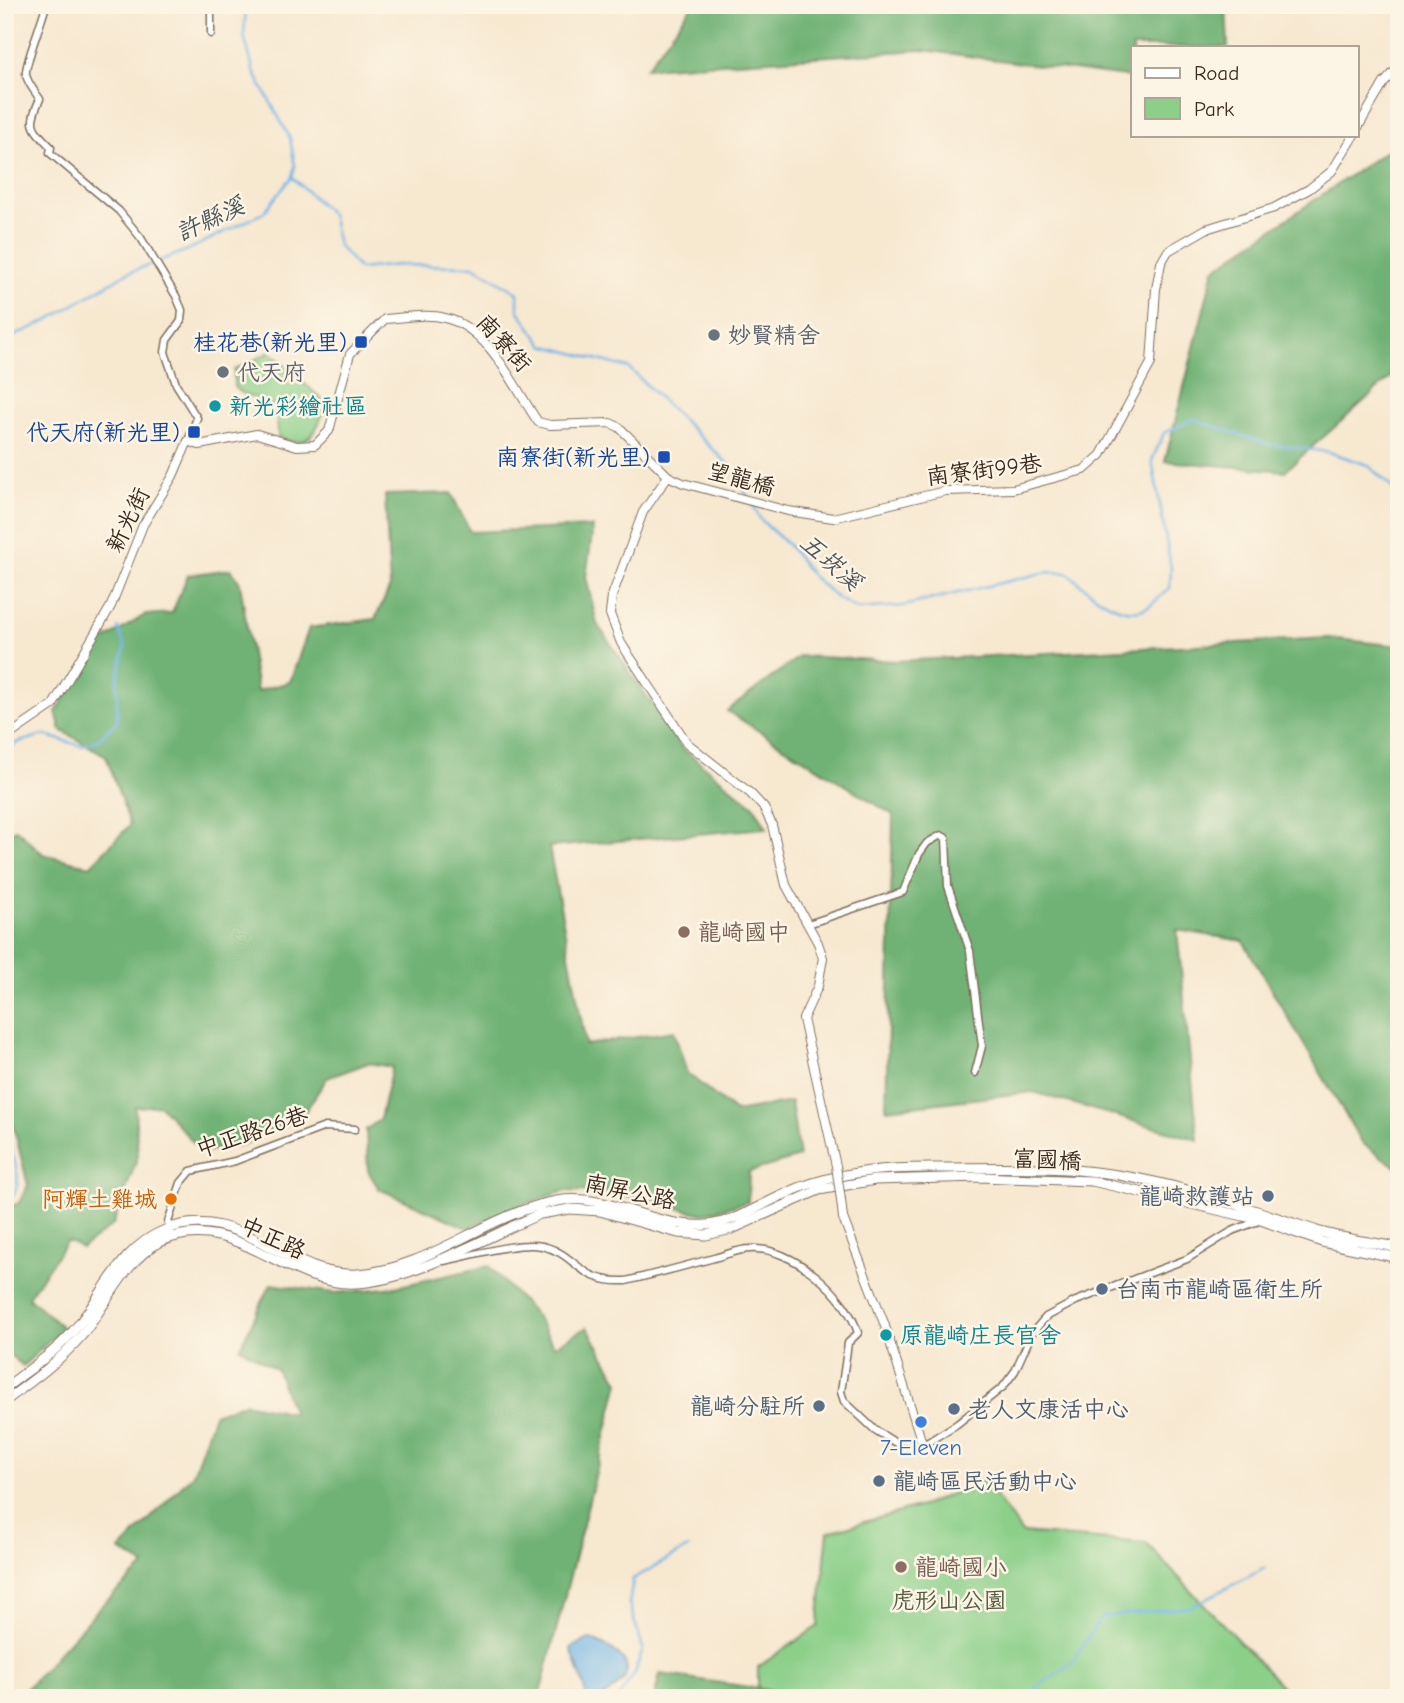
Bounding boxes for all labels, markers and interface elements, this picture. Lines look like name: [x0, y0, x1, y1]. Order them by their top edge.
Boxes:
legend: [1131, 46, 1358, 136]
text: Road: [1194, 61, 1239, 85]
text: Park: [1194, 97, 1234, 121]
water label: 許縣溪: [171, 190, 250, 247]
street label: 南寮街: [471, 308, 537, 378]
place label: 妙賢精舍: [728, 322, 820, 349]
marker: 妙賢精舍: [706, 327, 722, 343]
place label: 桂花巷(新光里): [193, 329, 347, 356]
marker: 桂花巷(新光里): [353, 334, 369, 350]
place label: 代天府: [237, 359, 306, 386]
marker: 代天府: [215, 364, 231, 380]
place label: 新光彩繪社區: [229, 393, 367, 420]
marker: 新光彩繪社區: [207, 398, 223, 414]
place label: 代天府(新光里): [26, 419, 180, 446]
marker: 代天府(新光里): [186, 424, 202, 440]
place label: 南寮街(新光里): [496, 444, 650, 471]
marker: 南寮街(新光里): [656, 449, 672, 465]
street label: 南寮街99巷: [925, 449, 1044, 490]
street label: 望龍橋: [704, 457, 778, 501]
street label: 新光街: [101, 483, 155, 557]
water label: 五崁溪: [795, 528, 869, 597]
place label: 龍崎國中: [698, 919, 790, 946]
marker: 龍崎國中: [676, 924, 692, 940]
street label: 中正路26巷: [192, 1101, 313, 1163]
street label: 富國橋: [1012, 1145, 1082, 1175]
street label: 南屏公路: [582, 1169, 678, 1215]
place label: 龍崎救護站: [1139, 1183, 1254, 1210]
place label: 阿輝土雞城: [42, 1186, 157, 1213]
marker: 龍崎救護站: [1260, 1188, 1276, 1204]
marker: 阿輝土雞城: [163, 1191, 179, 1207]
street label: 中正路: [236, 1211, 310, 1265]
place label: 台南市龍崎區衛生所: [1116, 1276, 1323, 1303]
marker: 台南市龍崎區衛生所: [1094, 1281, 1110, 1297]
place label: 原龍崎庄長官舍: [900, 1322, 1061, 1349]
marker: 原龍崎庄長官舍: [878, 1327, 894, 1343]
place label: 龍崎分駐所: [690, 1393, 805, 1420]
place label: 老人文康活中心: [968, 1396, 1129, 1423]
marker: 龍崎分駐所: [811, 1398, 827, 1414]
marker: 老人文康活中心: [946, 1401, 962, 1417]
marker: 7-Eleven: [913, 1414, 929, 1430]
place label: 7-Eleven: [880, 1434, 962, 1461]
place label: 龍崎區民活動中心: [893, 1468, 1077, 1495]
marker: 龍崎區民活動中心: [871, 1473, 887, 1489]
place label: 龍崎國小: [915, 1554, 1007, 1581]
marker: 龍崎國小: [893, 1559, 909, 1575]
park label: 虎形山公園: [892, 1587, 1007, 1614]

